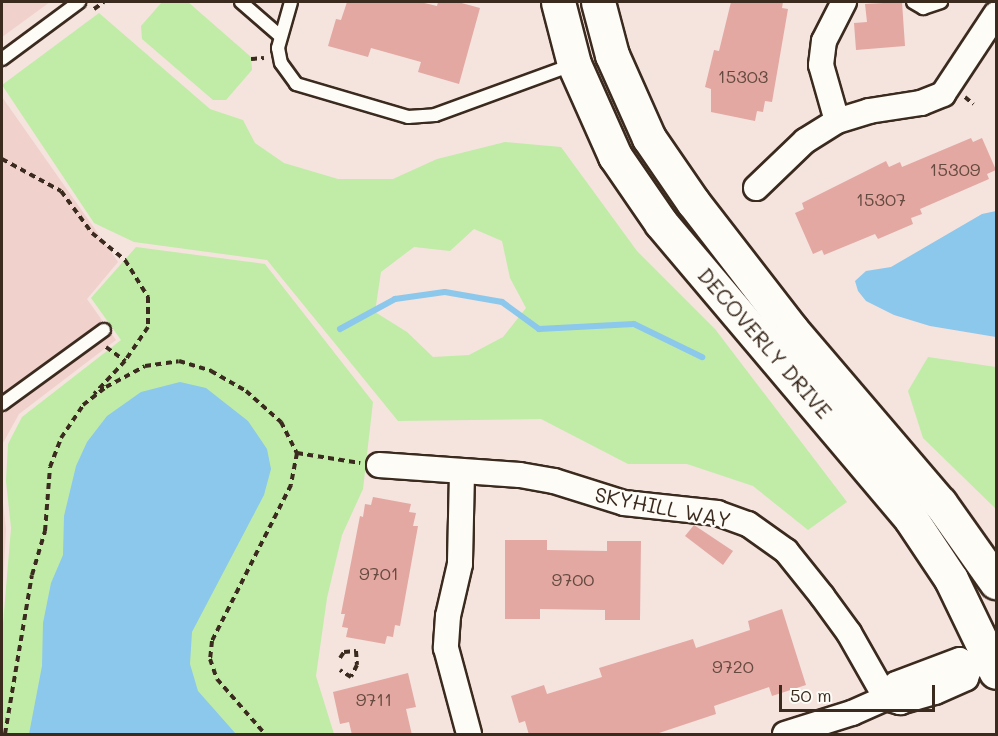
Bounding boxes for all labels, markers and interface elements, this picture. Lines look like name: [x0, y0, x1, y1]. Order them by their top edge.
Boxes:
house number: 15303: [718, 65, 768, 87]
house number: 15309: [930, 158, 980, 180]
house number: 15307: [856, 188, 906, 210]
street label: DECOVERLY DRIVE: [693, 263, 837, 423]
street label: SKYHILL WAY: [593, 481, 733, 533]
house number: 9701: [359, 562, 399, 584]
house number: 9700: [552, 568, 594, 590]
house number: 9720: [712, 655, 754, 677]
scale bar: [782, 673, 938, 711]
text: 50 m: [790, 683, 832, 707]
house number: 9711: [356, 688, 392, 710]

